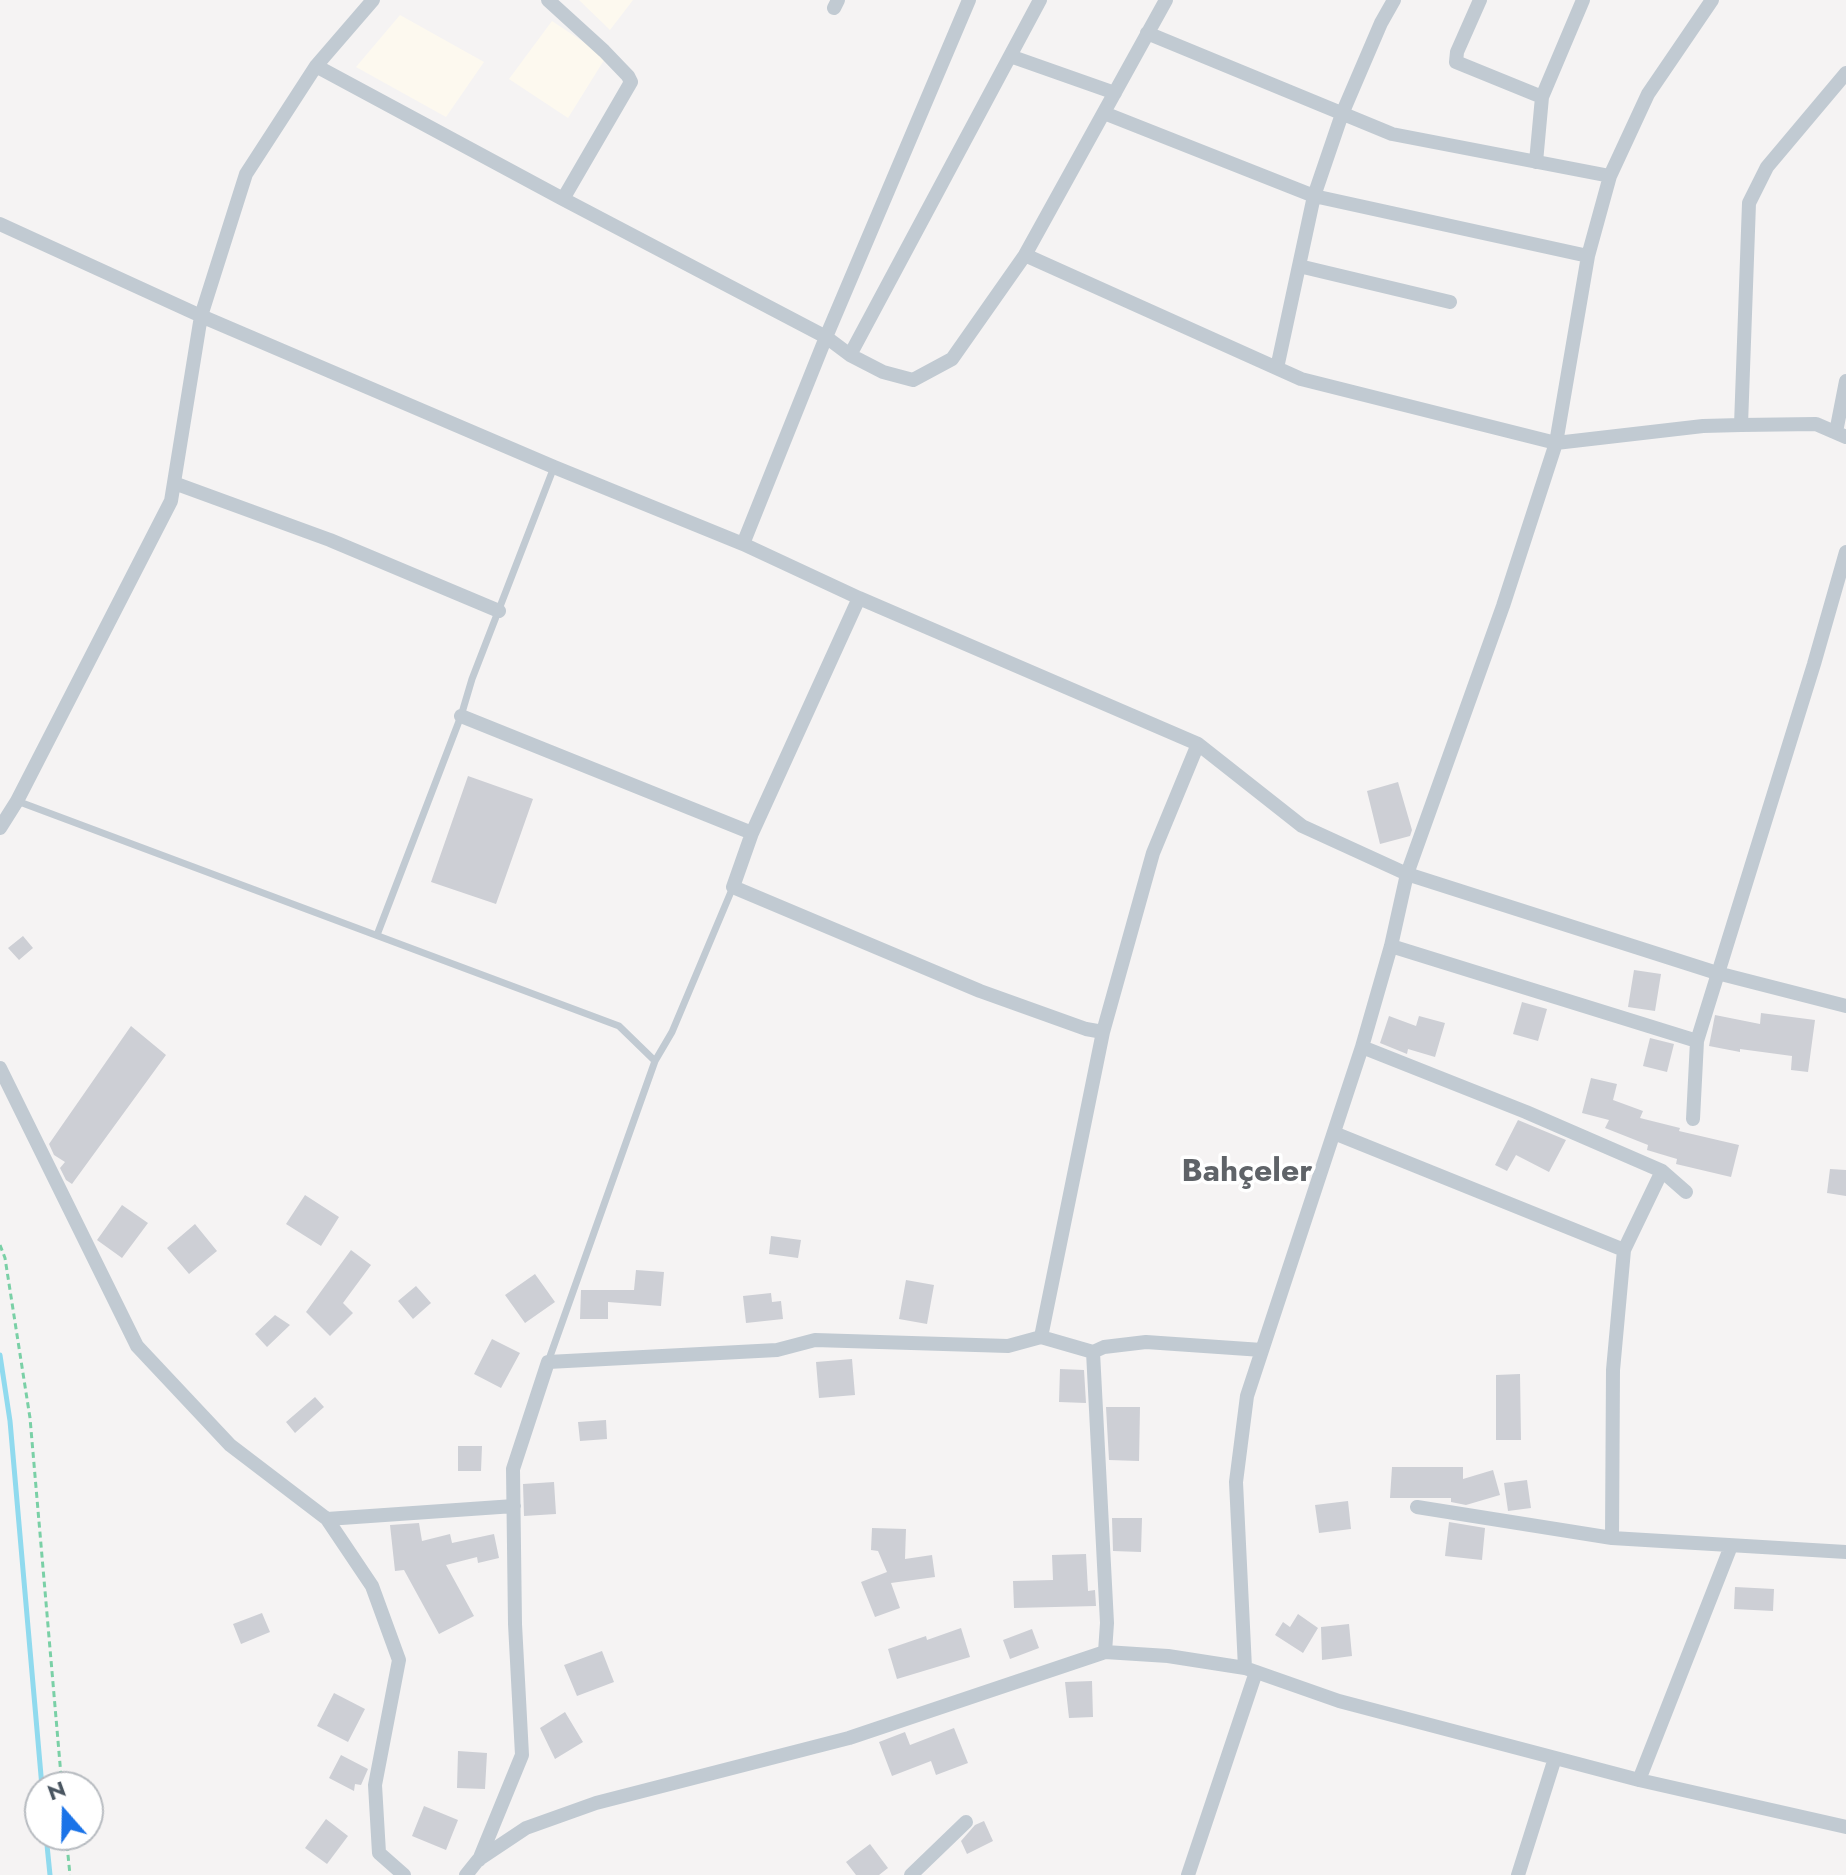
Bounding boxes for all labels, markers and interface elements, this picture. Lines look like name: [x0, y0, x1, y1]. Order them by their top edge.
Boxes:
district label: Bahçeler: [1182, 1154, 1312, 1192]
north arrow: [24, 1771, 104, 1851]
text: N: [43, 1772, 70, 1808]

